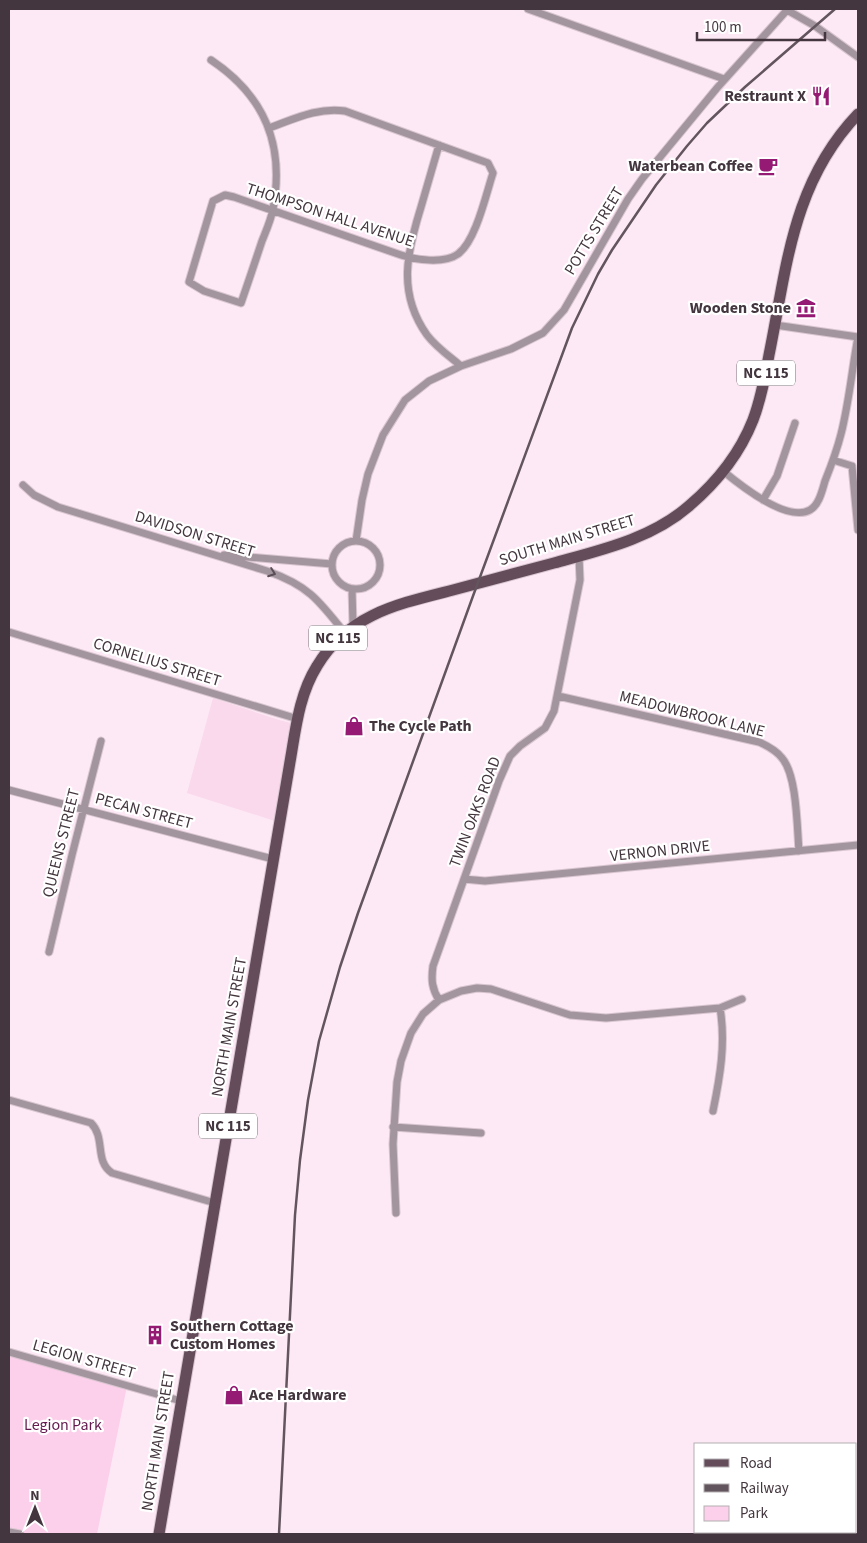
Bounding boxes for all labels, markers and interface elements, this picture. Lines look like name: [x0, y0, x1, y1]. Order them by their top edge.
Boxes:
scale bar: [697, 10, 824, 42]
text: 100 m: [704, 17, 742, 38]
place label: Restraunt X: [724, 85, 806, 107]
restaurant icon: Restraunt X: [810, 85, 832, 107]
place label: Waterbean Coffee: [628, 155, 753, 177]
cafe icon: Waterbean Coffee: [757, 155, 779, 177]
street label: THOMPSON HALL AVENUE: [243, 177, 417, 253]
street label: POTTS STREET: [559, 183, 629, 279]
place label: Wooden Stone: [690, 297, 791, 319]
museum icon: Wooden Stone: [795, 297, 817, 319]
road number: NC 115: [737, 360, 795, 386]
street label: DAVIDSON STREET: [132, 505, 258, 563]
street label: SOUTH MAIN STREET: [496, 509, 638, 571]
one-way arrow: [268, 567, 276, 577]
road number: NC 115: [309, 626, 367, 650]
street label: CORNELIUS STREET: [90, 632, 224, 692]
street label: MEADOWBROOK LANE: [617, 685, 767, 743]
shop icon: The Cycle Path: [343, 715, 365, 737]
place label: The Cycle Path: [369, 715, 472, 737]
street label: TWIN OAKS ROAD: [444, 753, 506, 871]
street label: QUEENS STREET: [37, 786, 85, 900]
street label: PECAN STREET: [93, 787, 196, 835]
street label: VERNON DRIVE: [609, 835, 711, 867]
street label: NORTH MAIN STREET: [206, 955, 252, 1099]
road number: NC 115: [199, 1114, 257, 1138]
place label: Southern Cottage Custom Homes: [170, 1315, 294, 1355]
building icon: Southern Cottage Custom Homes: [144, 1324, 166, 1346]
street label: LEGION STREET: [30, 1334, 138, 1384]
street label: NORTH MAIN STREET: [136, 1369, 180, 1513]
shop icon: Ace Hardware: [223, 1384, 245, 1406]
place label: Ace Hardware: [248, 1384, 346, 1406]
park label: Legion Park: [24, 1414, 102, 1436]
legend: [694, 1443, 857, 1533]
text: Road: [740, 1453, 772, 1474]
text: Railway: [740, 1478, 789, 1499]
north arrow: [10, 1483, 60, 1533]
text: N: [30, 1486, 40, 1506]
text: Park: [740, 1503, 769, 1524]

